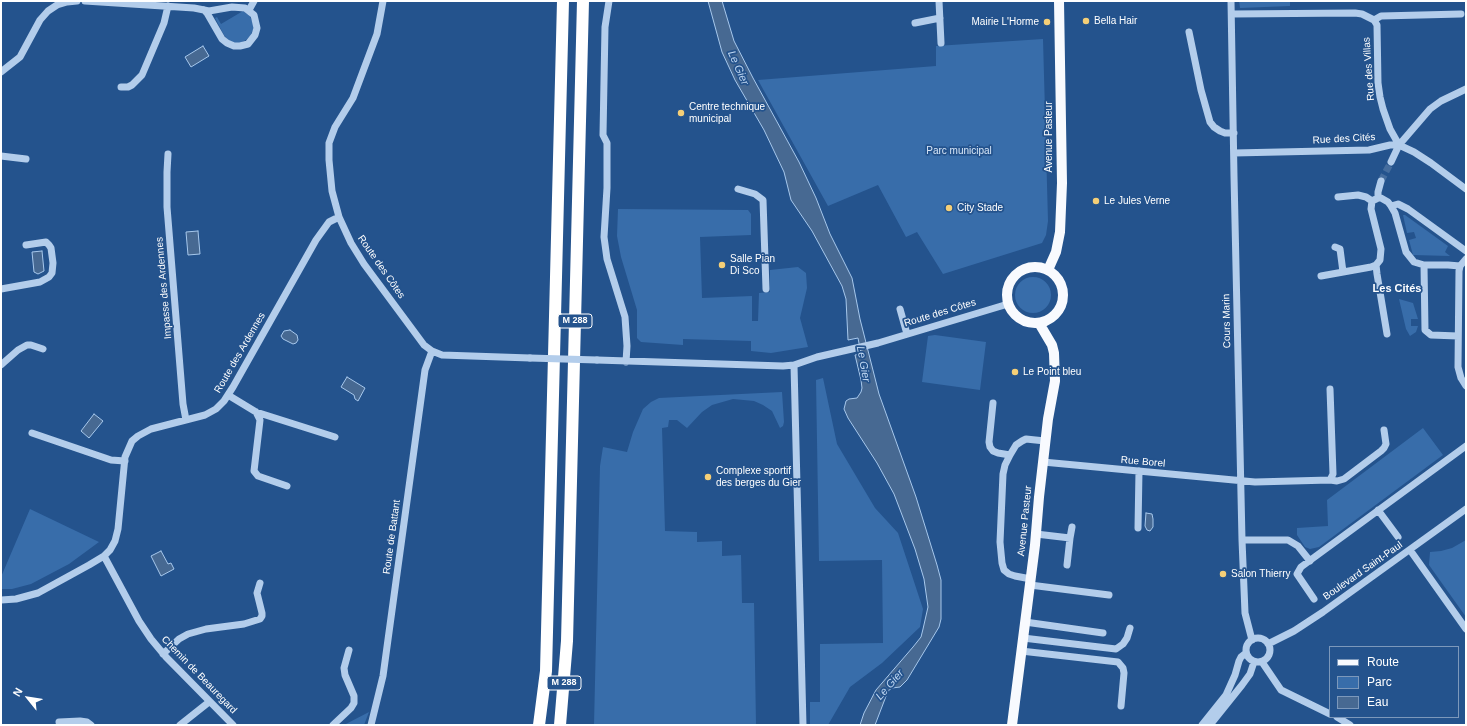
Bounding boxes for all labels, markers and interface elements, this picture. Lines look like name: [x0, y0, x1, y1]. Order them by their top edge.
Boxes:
place label: Bella Hair: [1094, 15, 1137, 27]
place label: Mairie L'Horme: [972, 16, 1039, 28]
marker: Bella Hair: [1081, 16, 1091, 26]
marker: Mairie L'Horme: [1042, 17, 1052, 27]
street label: Rue des Villas: [1361, 37, 1377, 101]
water label: Le Gier: [725, 49, 751, 87]
place label: Centre technique municipal: [689, 101, 765, 124]
street label: Avenue Pasteur: [1043, 102, 1055, 172]
marker: Centre technique municipal: [676, 108, 686, 118]
street label: Rue des Cités: [1312, 131, 1376, 147]
park label: Parc municipal: [926, 145, 992, 157]
place label: Le Jules Verne: [1104, 195, 1170, 207]
marker: Le Jules Verne: [1091, 196, 1101, 206]
place label: City Stade: [957, 202, 1003, 214]
marker: City Stade: [944, 203, 954, 213]
street label: Route des Côtes: [355, 233, 407, 301]
street label: Impasse des Ardennes: [154, 237, 174, 339]
place label: Salle Pian Di Sco: [730, 253, 775, 276]
marker: Salle Pian Di Sco: [717, 260, 727, 270]
district label: Les Cités: [1373, 282, 1421, 296]
street label: Cours Marin: [1221, 294, 1233, 348]
street label: Route des Côtes: [903, 296, 977, 330]
street label: Route des Ardennes: [212, 311, 268, 395]
road number: M 288: [558, 314, 592, 328]
water label: Le Gier: [853, 345, 873, 383]
place label: Le Point bleu: [1023, 366, 1081, 378]
marker: Le Point bleu: [1010, 367, 1020, 377]
street label: Rue Borel: [1120, 454, 1166, 470]
place label: Complexe sportif des berges du Gier: [716, 465, 801, 488]
marker: Complexe sportif des berges du Gier: [703, 472, 713, 482]
street label: Avenue Pasteur: [1015, 485, 1035, 557]
street label: Route de Battant: [381, 499, 403, 575]
street label: Boulevard Saint-Paul: [1321, 539, 1405, 603]
place label: Salon Thierry: [1231, 568, 1290, 580]
marker: Salon Thierry: [1218, 569, 1228, 579]
street label: Chemin de Beauregard: [159, 634, 239, 716]
legend: [1329, 646, 1459, 718]
text: Route: [1367, 655, 1399, 669]
water label: Le Gier: [873, 667, 907, 703]
text: Parc: [1367, 675, 1392, 689]
road number: M 288: [547, 676, 581, 690]
north arrow: [8, 678, 48, 718]
text: N: [10, 686, 25, 698]
text: Eau: [1367, 695, 1388, 709]

